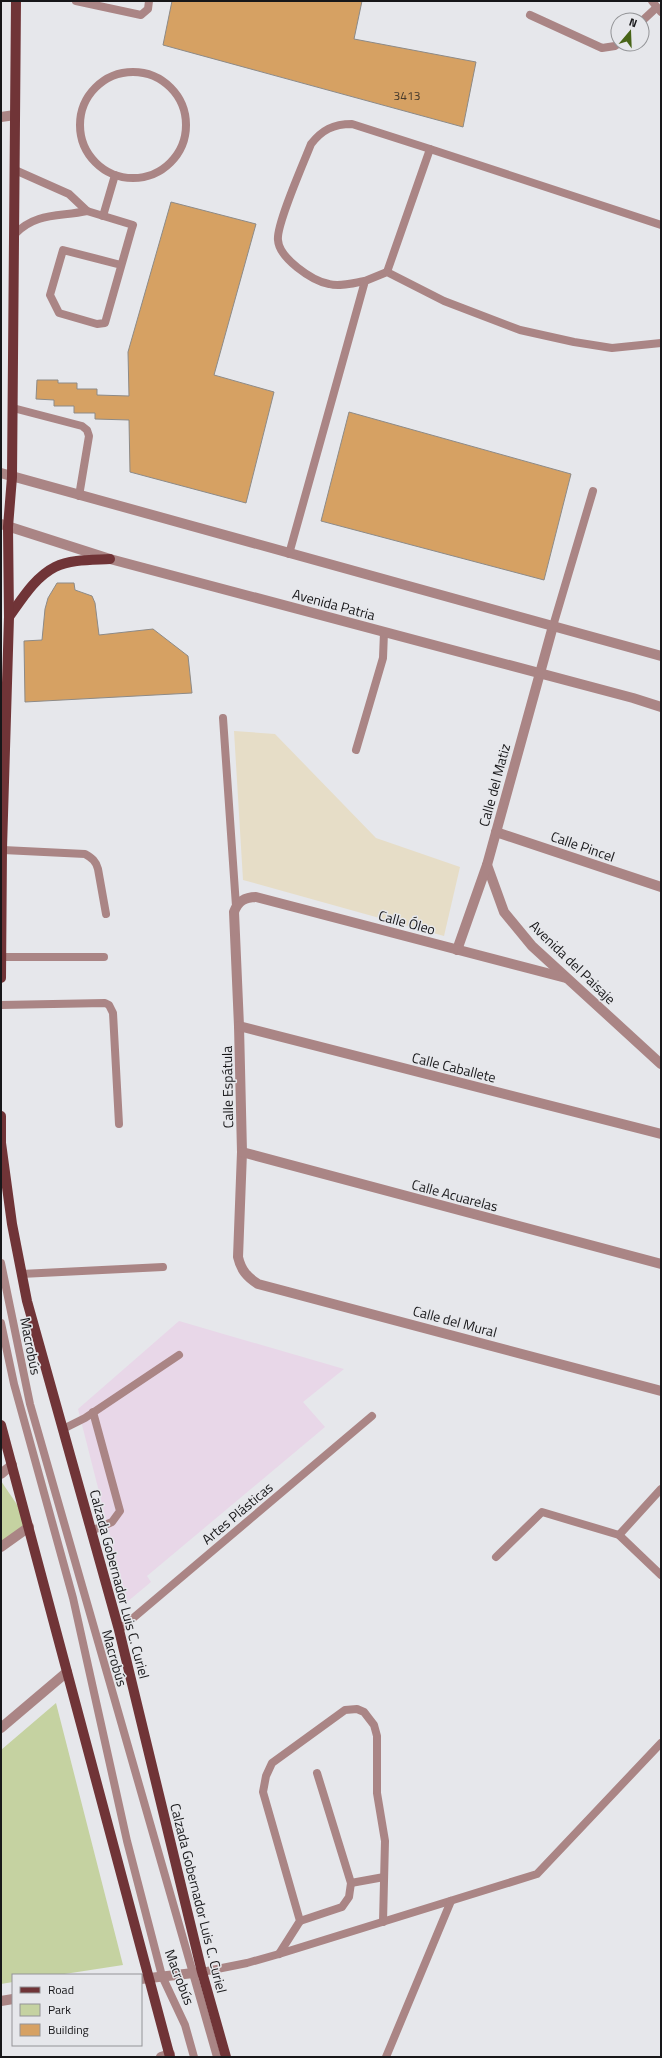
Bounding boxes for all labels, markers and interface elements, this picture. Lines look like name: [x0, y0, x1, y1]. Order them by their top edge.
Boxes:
north arrow: [610, 12, 650, 52]
text: N: [627, 14, 639, 31]
house number: 3413: [394, 86, 420, 105]
street label: Avenida Patria: [290, 583, 378, 625]
street label: Calle del Matiz: [473, 741, 515, 829]
street label: Calle Pincel: [548, 825, 618, 867]
street label: Calle Óleo: [376, 904, 438, 940]
street label: Avenida del Paisaje: [525, 915, 621, 1009]
street label: Calle Espátula: [216, 1046, 238, 1128]
street label: Calle Caballete: [410, 1046, 498, 1088]
street label: Calle Acuarelas: [409, 1173, 501, 1217]
street label: Calle del Mural: [411, 1300, 499, 1342]
street label: Macrobús: [15, 1315, 47, 1377]
street label: Artes Plásticas: [197, 1477, 277, 1549]
street label: Calzada Gobernador Luis C. Curiel: [85, 1487, 155, 1681]
street label: Macrobús: [97, 1627, 133, 1689]
street label: Calzada Gobernador Luis C. Curiel: [165, 1801, 233, 1995]
street label: Macrobús: [160, 1946, 200, 2008]
legend: [12, 1974, 142, 2046]
text: Road: [48, 1980, 74, 1999]
text: Park: [48, 2000, 71, 2019]
text: Building: [48, 2020, 89, 2039]

